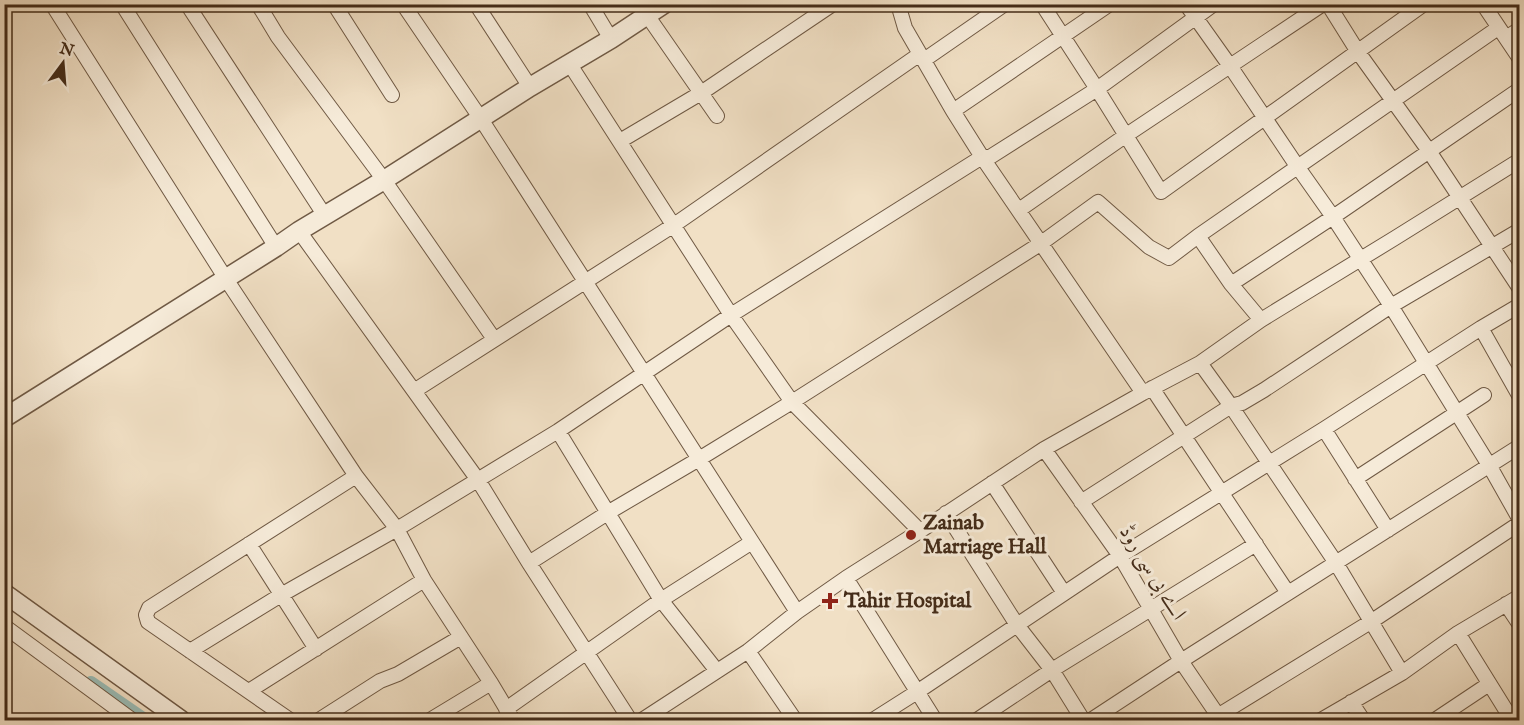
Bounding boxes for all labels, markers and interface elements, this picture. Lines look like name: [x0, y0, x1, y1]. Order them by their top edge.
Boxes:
north arrow: [33, 33, 93, 93]
text: N: [56, 39, 76, 62]
place label: Zainab Marriage Hall: [923, 510, 1047, 561]
street label: اے بی سی روڈ: [1112, 521, 1192, 625]
marker: Zainab Marriage Hall: [904, 528, 918, 542]
place label: Tahir Hospital: [843, 588, 972, 615]
marker: Tahir Hospital: [821, 592, 839, 610]

